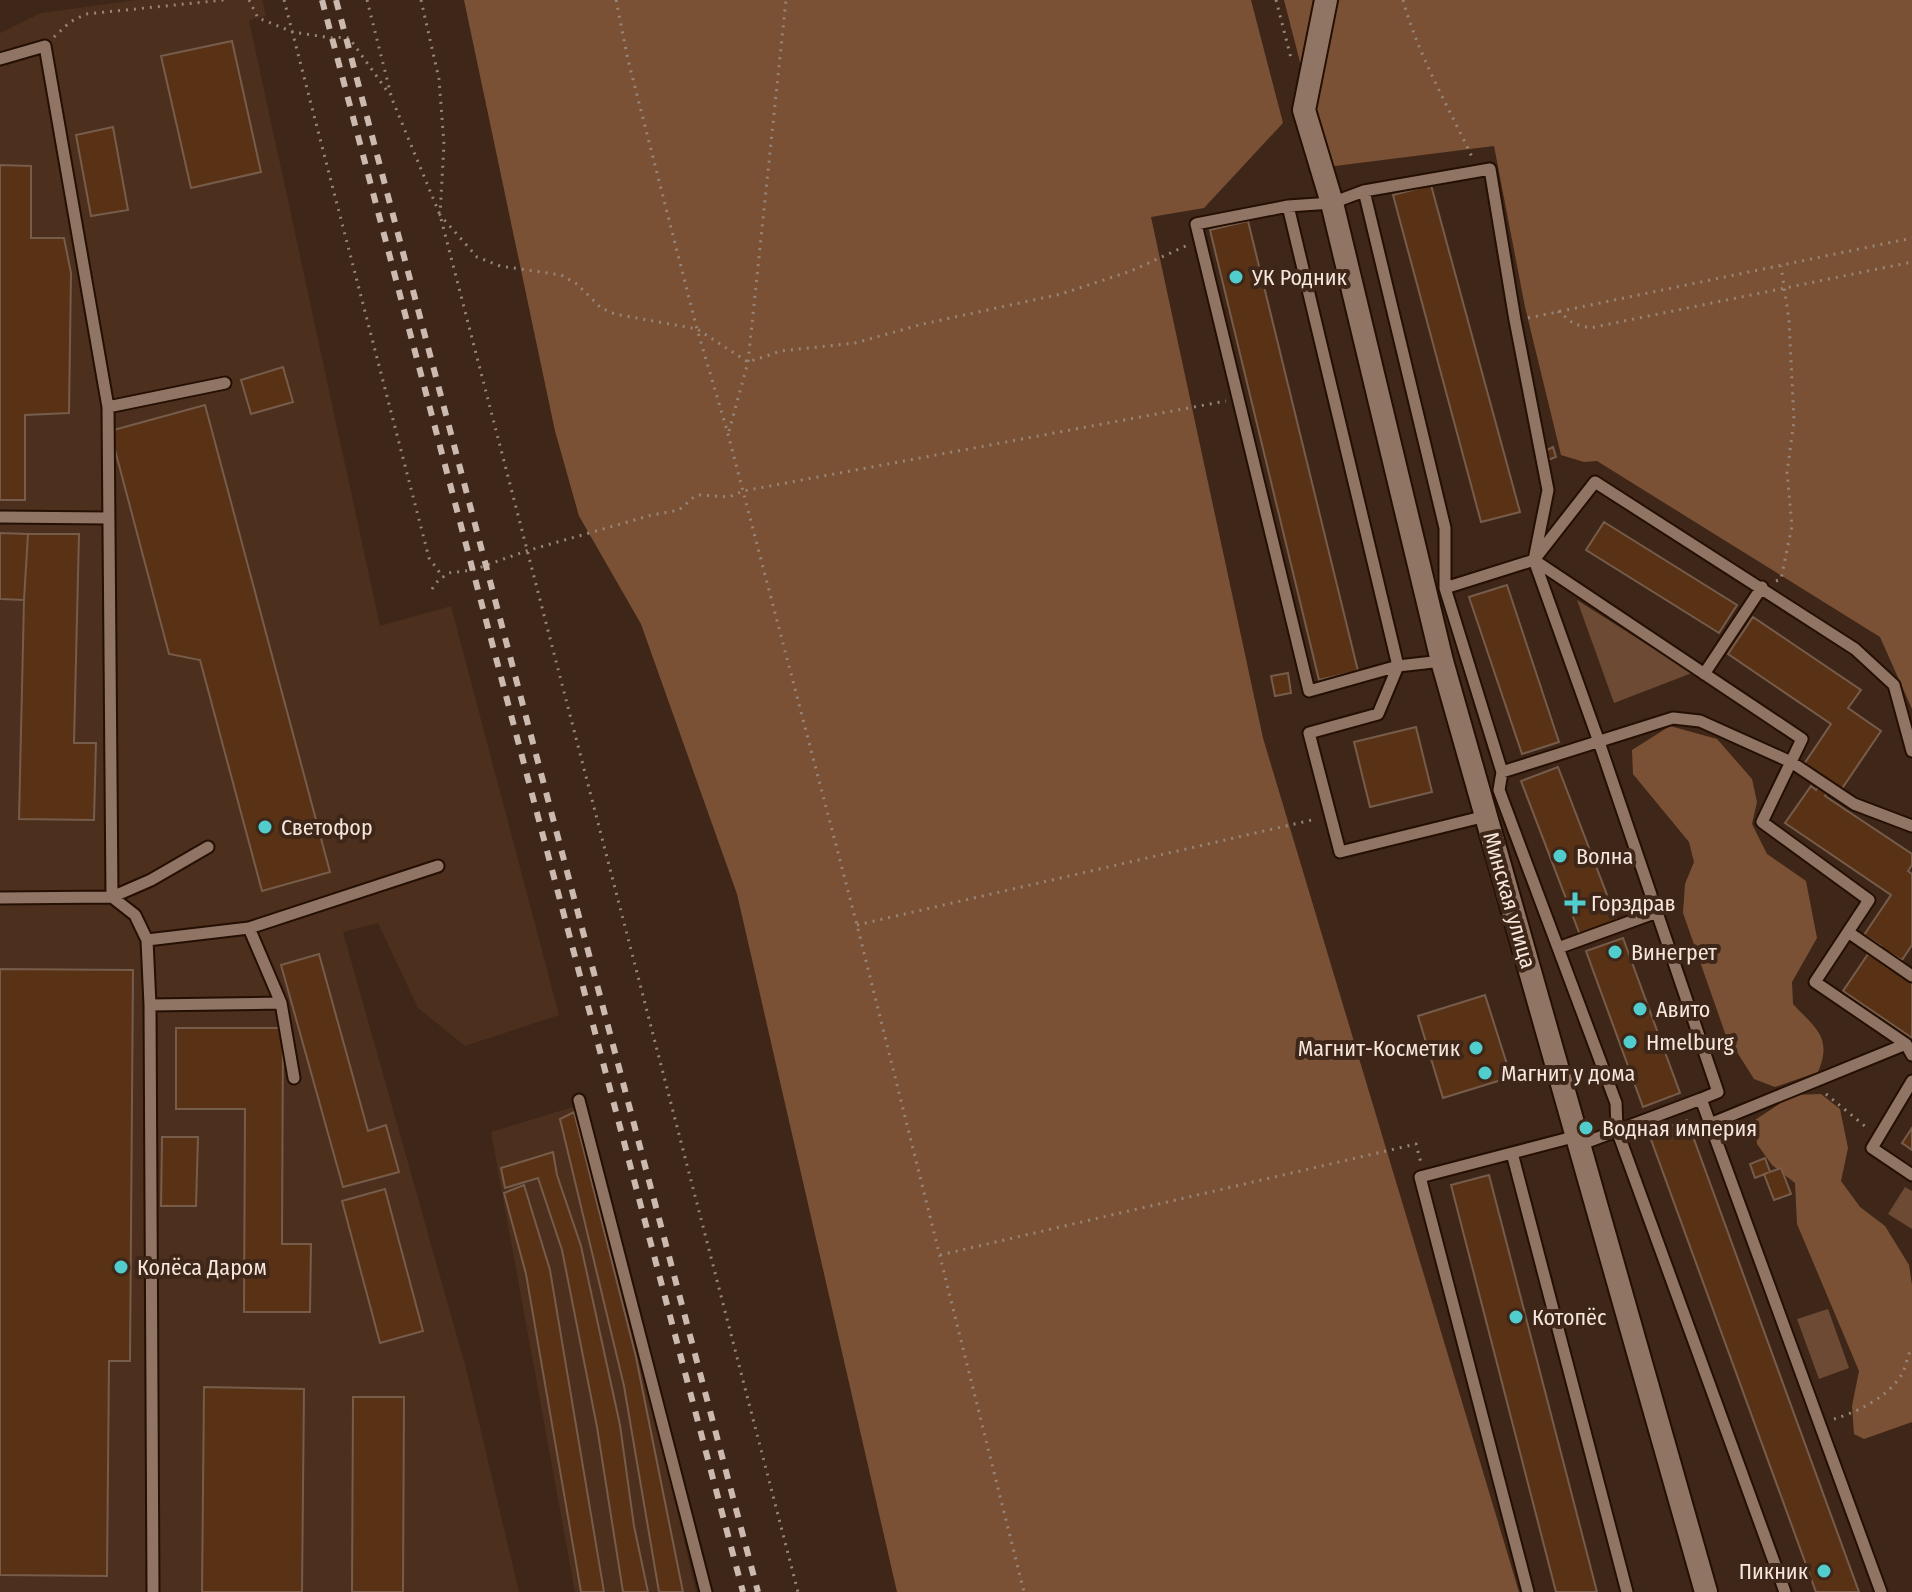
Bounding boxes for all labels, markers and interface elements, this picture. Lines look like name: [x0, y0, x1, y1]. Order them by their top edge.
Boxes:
place label: УК Родник: [1251, 264, 1347, 291]
marker: УК Родник: [1227, 268, 1245, 286]
place label: Светофор: [281, 814, 373, 841]
marker: Светофор: [256, 818, 274, 836]
street label: Минская улица: [1477, 829, 1542, 971]
place label: Волна: [1576, 843, 1633, 870]
marker: Волна: [1551, 847, 1569, 865]
place label: Горздрав: [1591, 890, 1676, 917]
marker: Горздрав: [1566, 894, 1584, 912]
place label: Винегрет: [1631, 939, 1717, 966]
marker: Винегрет: [1606, 943, 1624, 961]
place label: Авито: [1656, 996, 1710, 1023]
marker: Авито: [1631, 1000, 1649, 1018]
place label: Hmelburg: [1646, 1029, 1735, 1056]
marker: Hmelburg: [1621, 1033, 1639, 1051]
place label: Магнит-Косметик: [1298, 1035, 1461, 1062]
marker: Магнит-Косметик: [1467, 1039, 1485, 1057]
place label: Магнит у дома: [1501, 1060, 1635, 1087]
marker: Магнит у дома: [1476, 1064, 1494, 1082]
place label: Водная империя: [1602, 1115, 1757, 1142]
marker: Водная империя: [1577, 1119, 1595, 1137]
place label: Колёса Даром: [137, 1254, 267, 1281]
marker: Колёса Даром: [112, 1258, 130, 1276]
place label: Котопёс: [1532, 1304, 1607, 1331]
marker: Котопёс: [1507, 1308, 1525, 1326]
place label: Пикник: [1739, 1558, 1809, 1585]
marker: Пикник: [1815, 1562, 1833, 1580]

